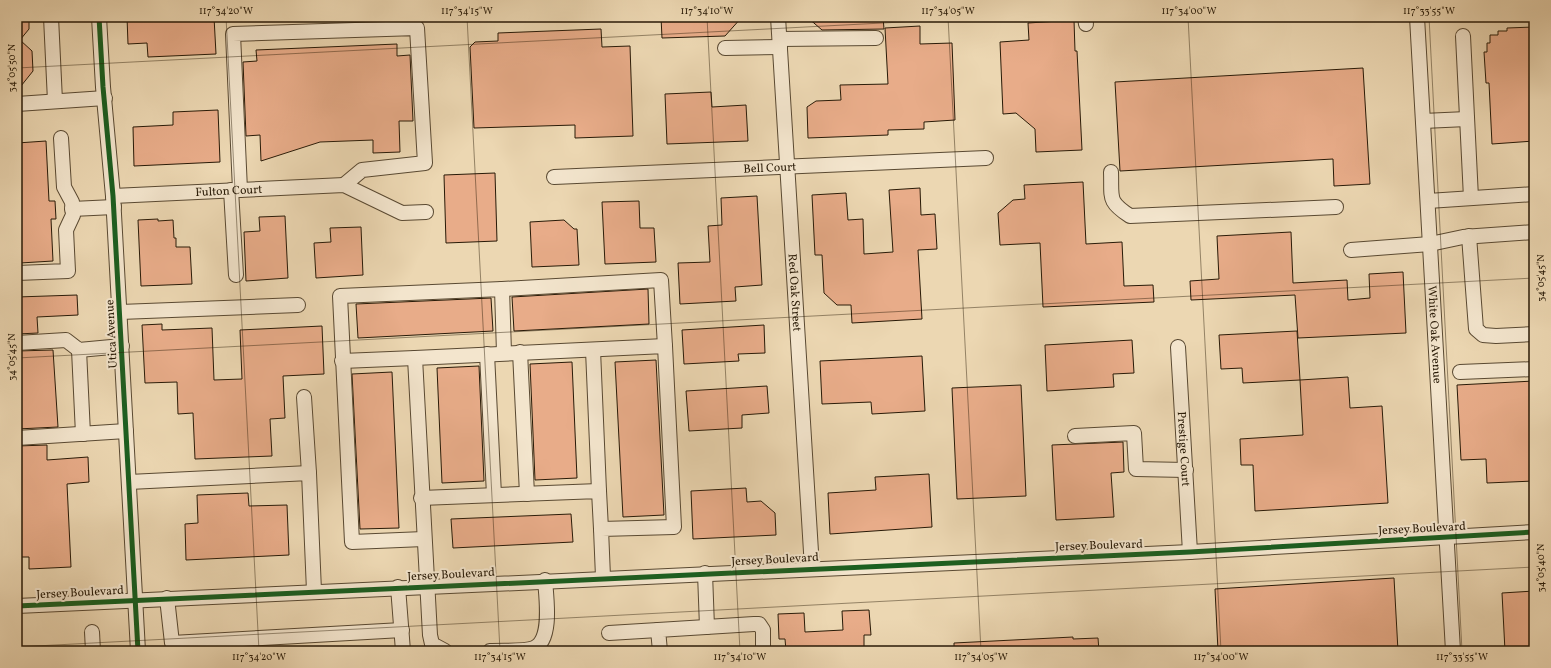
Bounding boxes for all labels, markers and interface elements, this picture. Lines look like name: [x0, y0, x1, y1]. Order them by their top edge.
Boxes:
text: 117°34'20"W: [199, 4, 253, 18]
text: 117°34'15"W: [441, 4, 493, 18]
text: 117°34'10"W: [681, 4, 733, 18]
text: 117°34'05"W: [921, 4, 975, 18]
text: 117°34'00"W: [1162, 4, 1216, 18]
text: 117°33'55"W: [1403, 4, 1455, 18]
text: 34°05'50"N: [5, 43, 19, 92]
street label: Bell Court: [743, 159, 797, 178]
street label: Fulton Court: [195, 182, 263, 201]
street label: Red Oak Street: [784, 253, 804, 332]
text: 34°05'45"N: [1534, 254, 1548, 302]
street label: White Oak Avenue: [1423, 285, 1445, 384]
street label: Utica Avenue: [102, 299, 122, 369]
text: 34°05'45"N: [5, 333, 19, 381]
street label: Prestige Court: [1173, 411, 1193, 487]
street label: Jersey Boulevard: [1378, 519, 1467, 539]
street label: Jersey Boulevard: [1055, 536, 1143, 556]
text: 34°05'40"N: [1534, 543, 1548, 592]
street label: Jersey Boulevard: [731, 550, 820, 570]
street label: Jersey Boulevard: [407, 565, 496, 585]
street label: Jersey Boulevard: [36, 583, 125, 603]
text: 117°34'20"W: [232, 650, 286, 664]
text: 117°34'15"W: [474, 650, 526, 664]
text: 117°34'10"W: [714, 650, 766, 664]
text: 117°34'05"W: [954, 650, 1008, 664]
text: 117°34'00"W: [1194, 650, 1248, 664]
text: 117°33'55"W: [1436, 650, 1488, 664]

